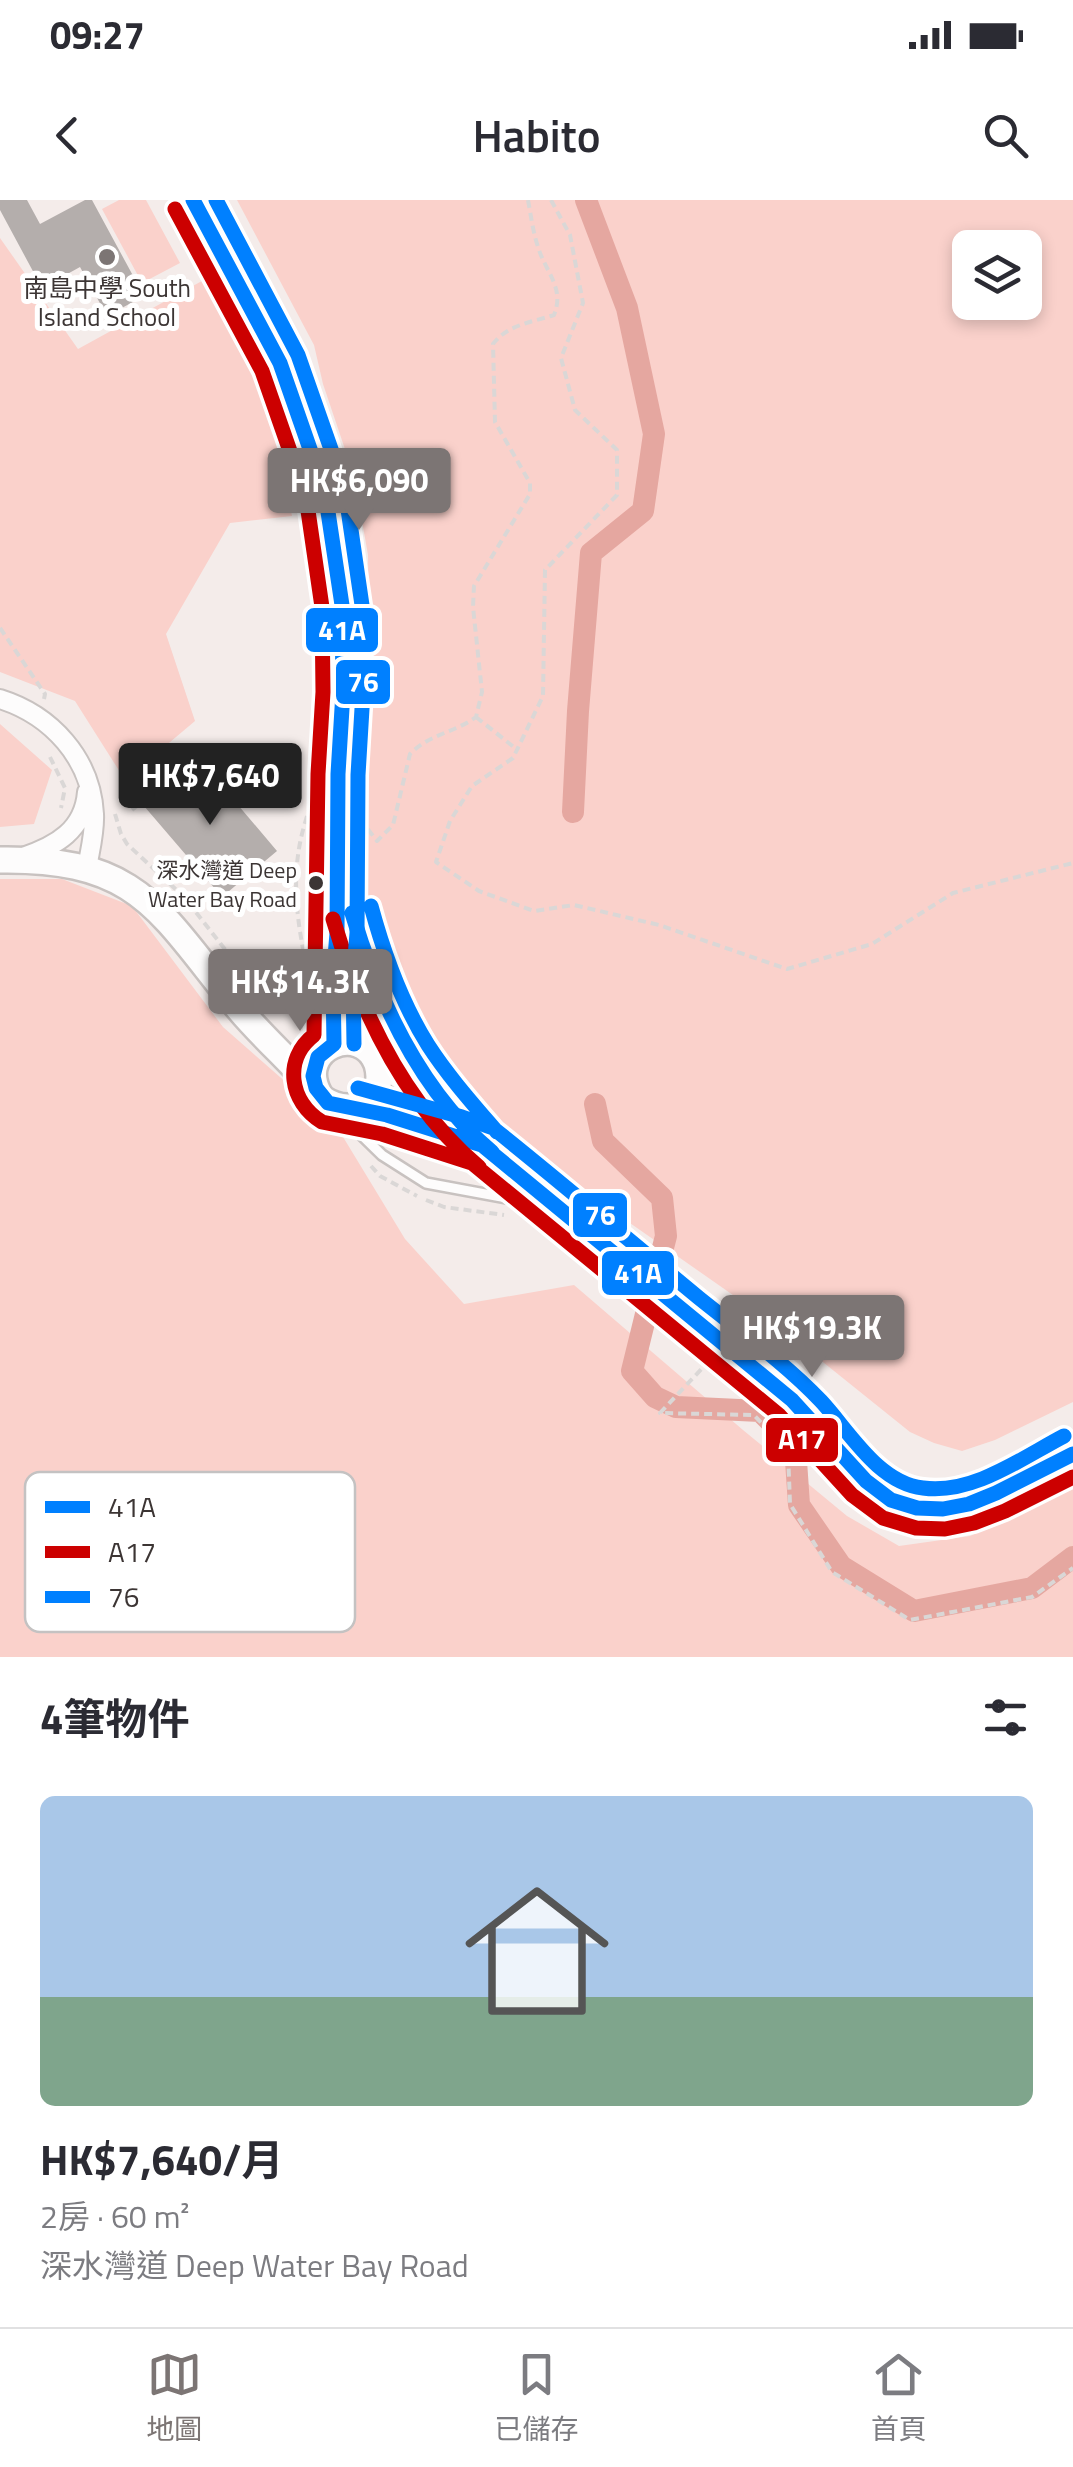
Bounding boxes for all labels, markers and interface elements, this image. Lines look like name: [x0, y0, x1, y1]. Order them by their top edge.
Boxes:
text: 09:27: [50, 6, 145, 64]
text: Habito: [472, 101, 601, 169]
icon: back: [40, 108, 95, 163]
icon: search: [978, 108, 1033, 163]
map controls: [952, 230, 1042, 320]
button: layers: [952, 230, 1042, 320]
marker: 南島中學 South Island School: [96, 246, 118, 268]
place label: 南島中學 South Island School: [23, 269, 191, 336]
pin: HK$6,090: [256, 448, 462, 533]
text: HK$6,090: [290, 456, 428, 504]
line badge: 41A: [304, 606, 380, 654]
text: 41A: [318, 608, 366, 651]
line badge: 76: [334, 658, 392, 706]
text: 76: [347, 660, 379, 703]
pin: HK$7,640: [107, 743, 313, 828]
text: HK$7,640: [141, 751, 279, 799]
place label: 深水灣道 Deep Water Bay Road: [148, 853, 297, 916]
marker: 深水灣道 Deep Water Bay Road: [306, 873, 326, 893]
pin: HK$14.3K: [197, 949, 403, 1034]
text: HK$14.3K: [230, 957, 370, 1005]
line badge: 76: [571, 1191, 629, 1239]
text: 76: [584, 1193, 616, 1236]
line badge: 41A: [600, 1249, 676, 1297]
text: 41A: [614, 1251, 662, 1294]
pin: HK$19.3K: [709, 1295, 915, 1380]
text: HK$19.3K: [742, 1303, 882, 1351]
line badge: A17: [764, 1416, 840, 1464]
text: A17: [778, 1417, 826, 1460]
legend: [25, 1472, 355, 1632]
text: 41A: [108, 1485, 156, 1528]
text: A17: [108, 1530, 156, 1573]
text: 76: [108, 1575, 139, 1618]
text: 4筆物件: [40, 1686, 190, 1750]
icon: filters: [978, 1690, 1033, 1745]
icon: home: [447, 1861, 627, 2041]
text: HK$7,640/月: [40, 2127, 284, 2191]
text: 2房 · 60 m²: [40, 2192, 190, 2240]
text: 深水灣道 Deep Water Bay Road: [40, 2241, 469, 2289]
tab: 地圖: [146, 2347, 202, 2450]
tab: 已儲存: [494, 2347, 579, 2450]
tab: 首頁: [871, 2347, 927, 2450]

